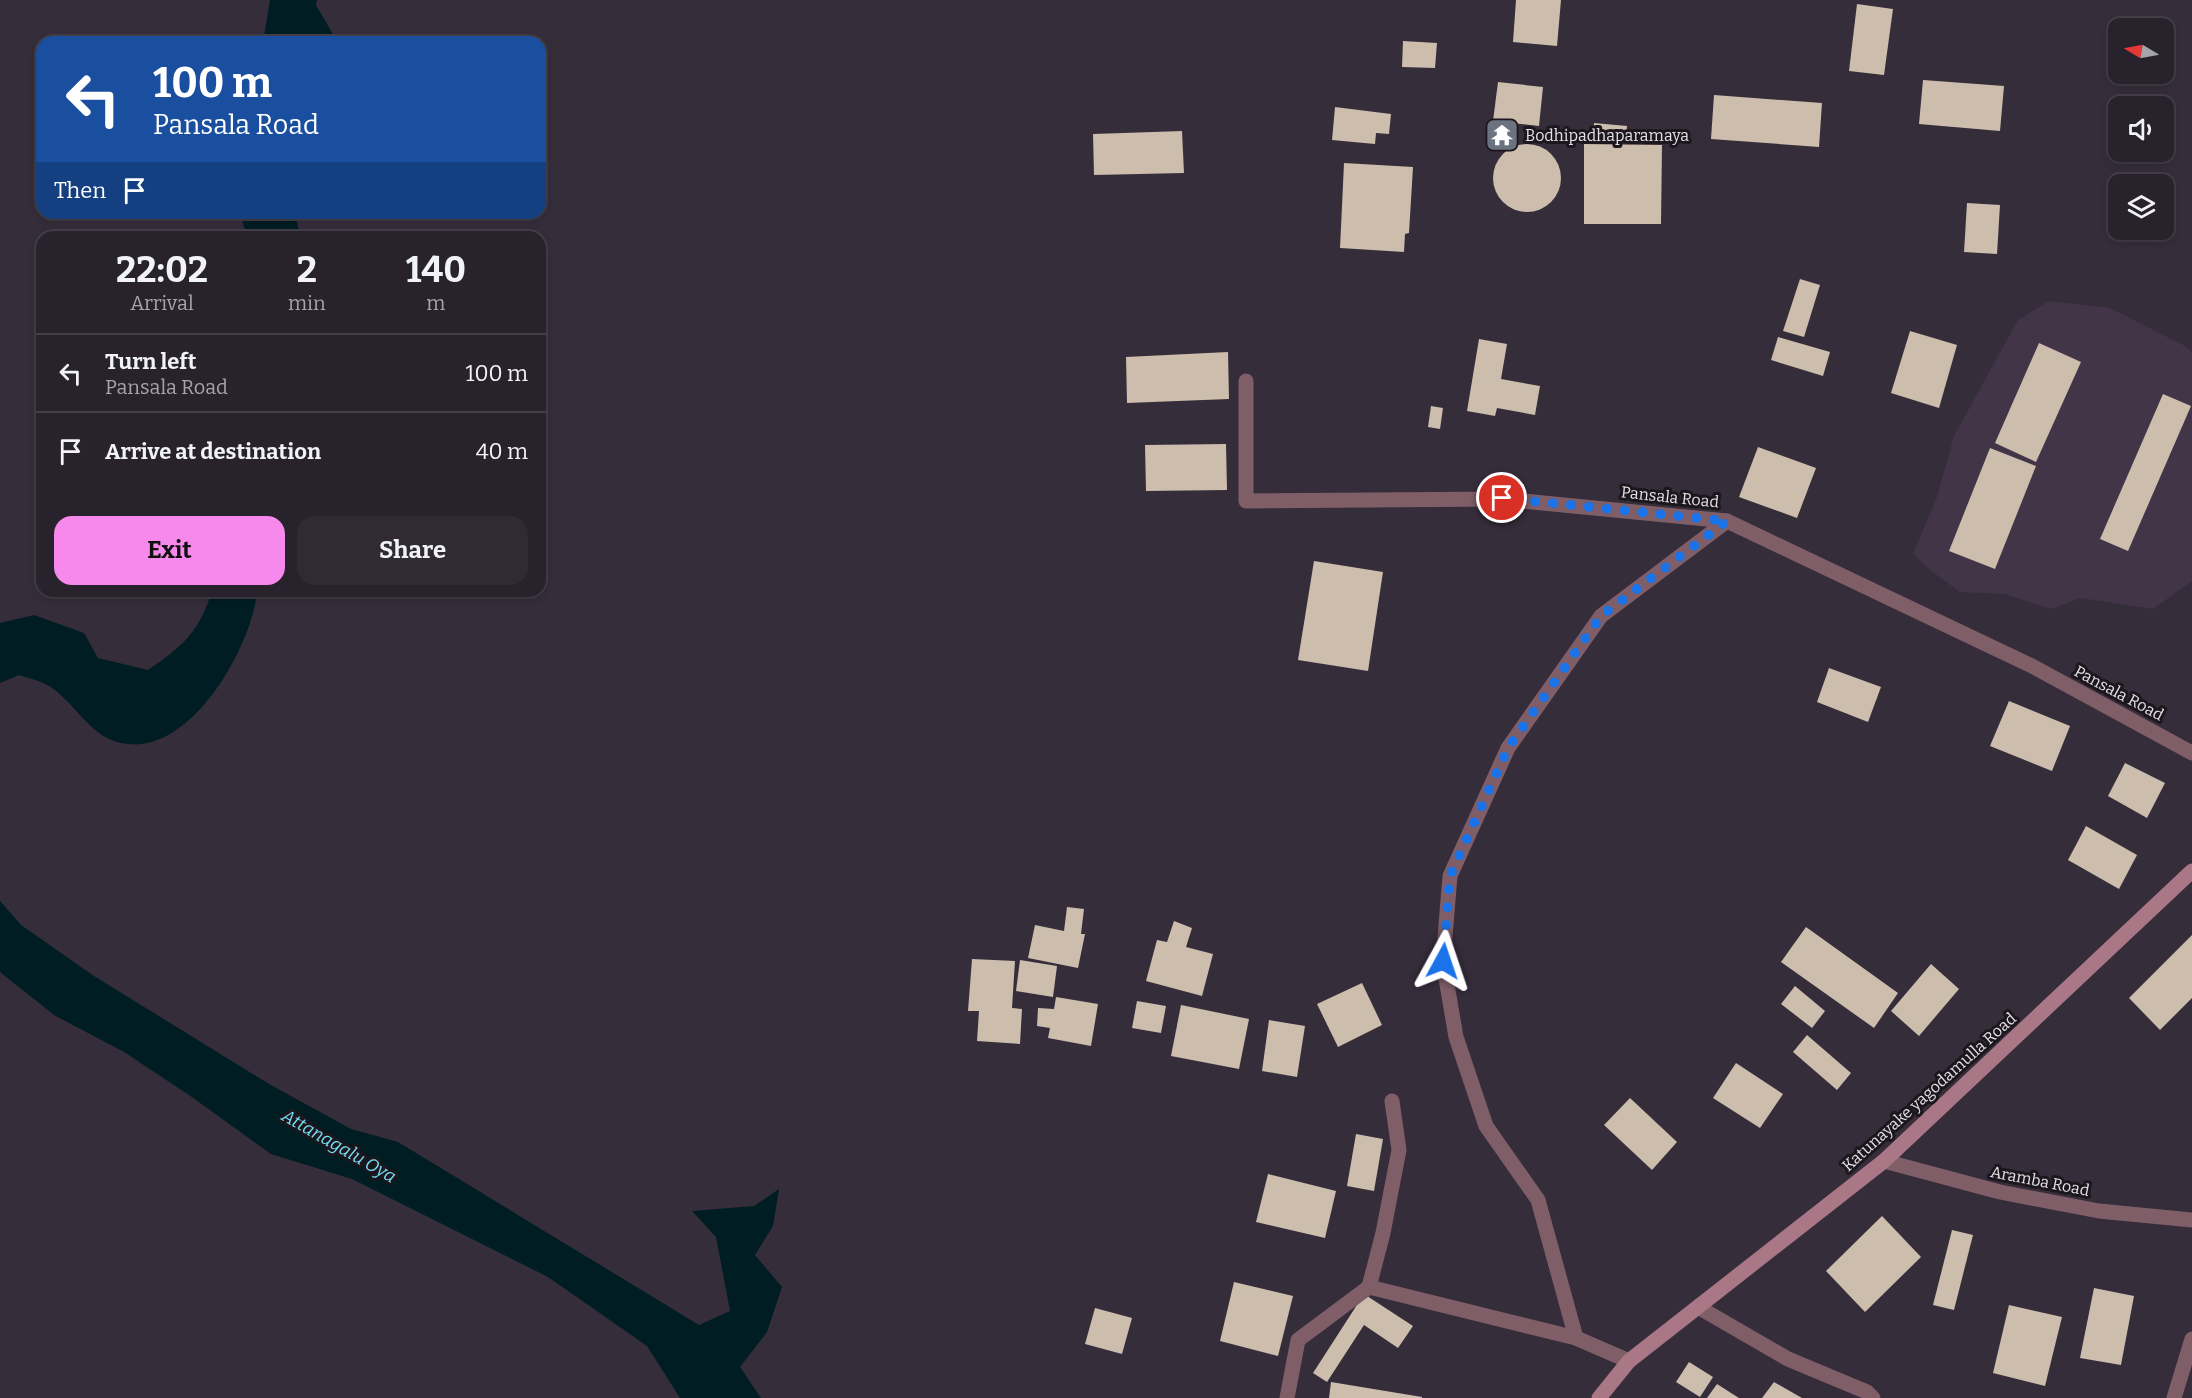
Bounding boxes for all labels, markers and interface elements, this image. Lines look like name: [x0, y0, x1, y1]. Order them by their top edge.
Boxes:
north arrow: [2108, 18, 2174, 84]
map controls: [2108, 18, 2174, 240]
text: 100 m: [153, 58, 272, 108]
icon: left: [54, 60, 132, 138]
button: sound: [2108, 96, 2174, 162]
text: Pansala Road: [153, 109, 319, 141]
temple icon: Bodhipadhaparamaya: [1484, 117, 1520, 153]
place label: Bodhipadhaparamaya: [1525, 126, 1689, 145]
icon: arrive: [118, 174, 151, 207]
button: layers: [2108, 174, 2174, 240]
text: Then: [54, 177, 106, 204]
text: 22:02: [116, 248, 208, 292]
text: 2: [297, 248, 317, 292]
text: 140: [406, 248, 466, 292]
text: Arrival: [130, 291, 194, 315]
text: min: [288, 291, 326, 315]
text: m: [426, 291, 445, 315]
text: Turn left: [105, 348, 197, 375]
icon: left: [54, 357, 87, 390]
text: 100 m: [465, 360, 528, 387]
text: Pansala Road: [105, 375, 228, 399]
icon: arrive: [54, 435, 87, 468]
text: Arrive at destination: [105, 438, 321, 465]
text: 40 m: [476, 438, 528, 465]
pin: [1476, 472, 1527, 523]
icon: arrive: [1485, 481, 1518, 514]
street label: Pansala Road: [1620, 482, 1720, 512]
button: Exit: [54, 516, 285, 585]
button: Share: [297, 516, 528, 585]
street label: Pansala Road: [2071, 662, 2167, 725]
position arrow: [1411, 929, 1475, 993]
street label: Katunayake yagodamulla Road: [1838, 1008, 2020, 1175]
water label: Attanagalu Oya: [277, 1104, 400, 1188]
street label: Aramba Road: [1989, 1162, 2092, 1200]

